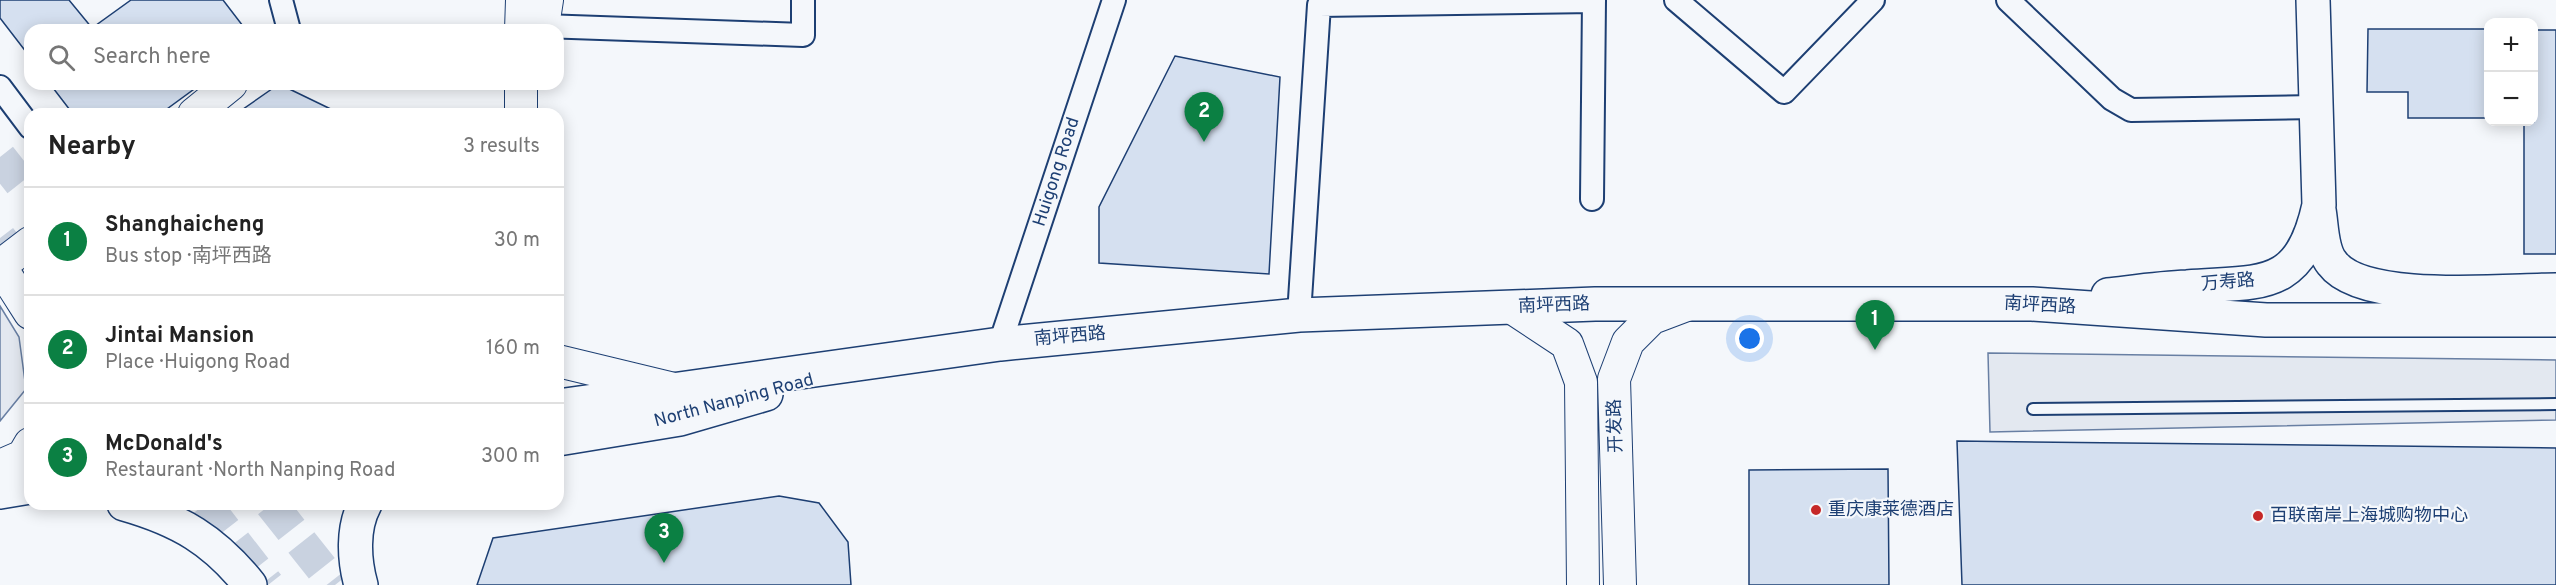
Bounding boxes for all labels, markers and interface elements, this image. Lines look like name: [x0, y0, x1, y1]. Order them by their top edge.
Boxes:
map controls: [2484, 18, 2538, 126]
button: +: [2484, 18, 2538, 72]
search box: [24, 24, 564, 90]
icon: search: [45, 41, 78, 74]
text: Search here: [93, 44, 211, 71]
button: −: [2484, 72, 2538, 126]
pin: 2: [1184, 92, 1224, 142]
street label: Huigong Road: [1028, 114, 1086, 230]
text: Nearby: [48, 131, 136, 164]
text: 3 results: [463, 134, 540, 160]
text: Shanghaicheng: [105, 212, 265, 239]
text: 1: [64, 228, 72, 254]
text: 30 m: [494, 228, 540, 254]
text: Bus stop · 南坪西路: [105, 244, 272, 270]
street label: 万寿路: [2200, 269, 2256, 297]
street label: 南坪西路: [1518, 293, 1590, 319]
street label: 南坪西路: [2003, 293, 2077, 319]
pin: 1: [1856, 300, 1894, 350]
street label: 南坪西路: [1033, 322, 1107, 352]
text: Jintai Mansion: [105, 323, 254, 350]
your location: [1735, 324, 1764, 353]
text: 2: [61, 336, 74, 362]
text: 160 m: [486, 336, 540, 362]
text: Place · Huigong Road: [105, 350, 290, 376]
street label: North Nanping Road: [652, 369, 816, 433]
street label: 开发路: [1604, 399, 1628, 453]
text: McDonald's: [105, 431, 223, 458]
text: 3: [62, 444, 74, 470]
text: 300 m: [481, 444, 540, 470]
text: Restaurant · North Nanping Road: [105, 458, 395, 484]
place label: 重庆康莱德酒店: [1828, 499, 1954, 522]
marker: 重庆康莱德酒店: [1809, 503, 1823, 517]
place label: 百联南岸上海城购物中心: [2270, 505, 2468, 528]
marker: 百联南岸上海城购物中心: [2251, 509, 2265, 523]
pin: 3: [644, 514, 684, 563]

